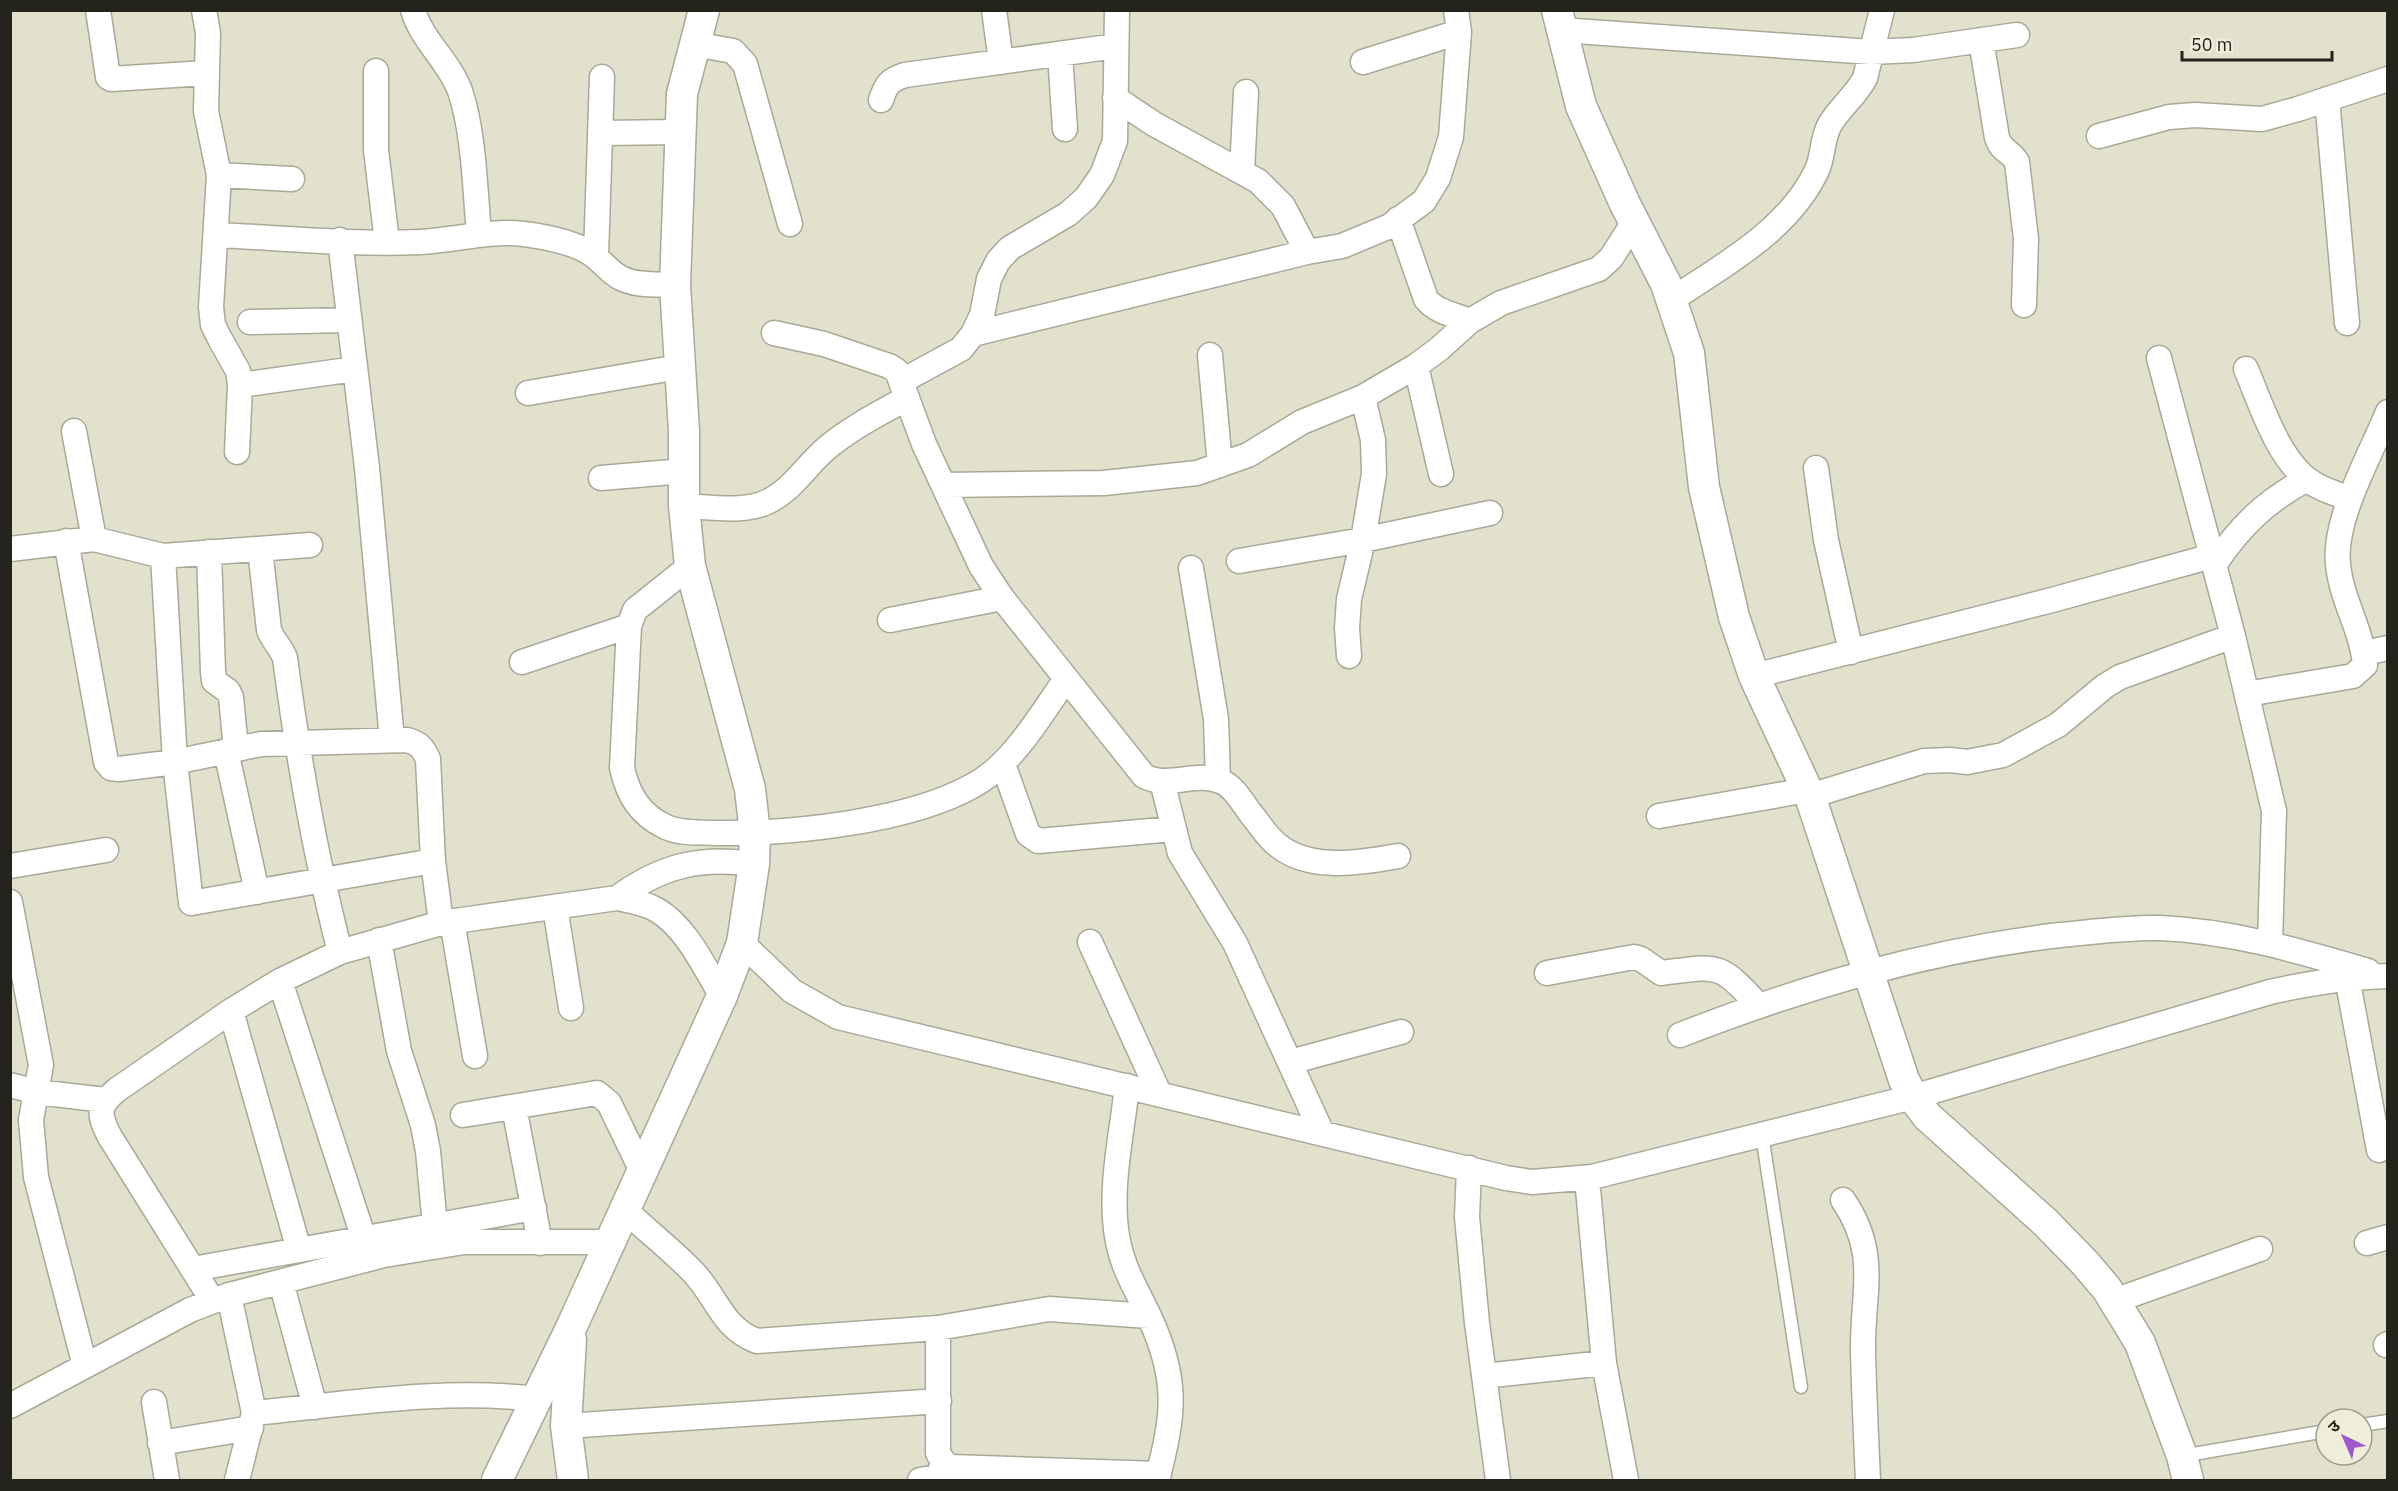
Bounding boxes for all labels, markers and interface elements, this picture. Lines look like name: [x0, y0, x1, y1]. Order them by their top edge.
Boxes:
scale bar: [2182, 24, 2332, 62]
text: 50 m: [2191, 33, 2233, 56]
north arrow: [2314, 1407, 2374, 1467]
text: उ: [2323, 1415, 2344, 1437]

